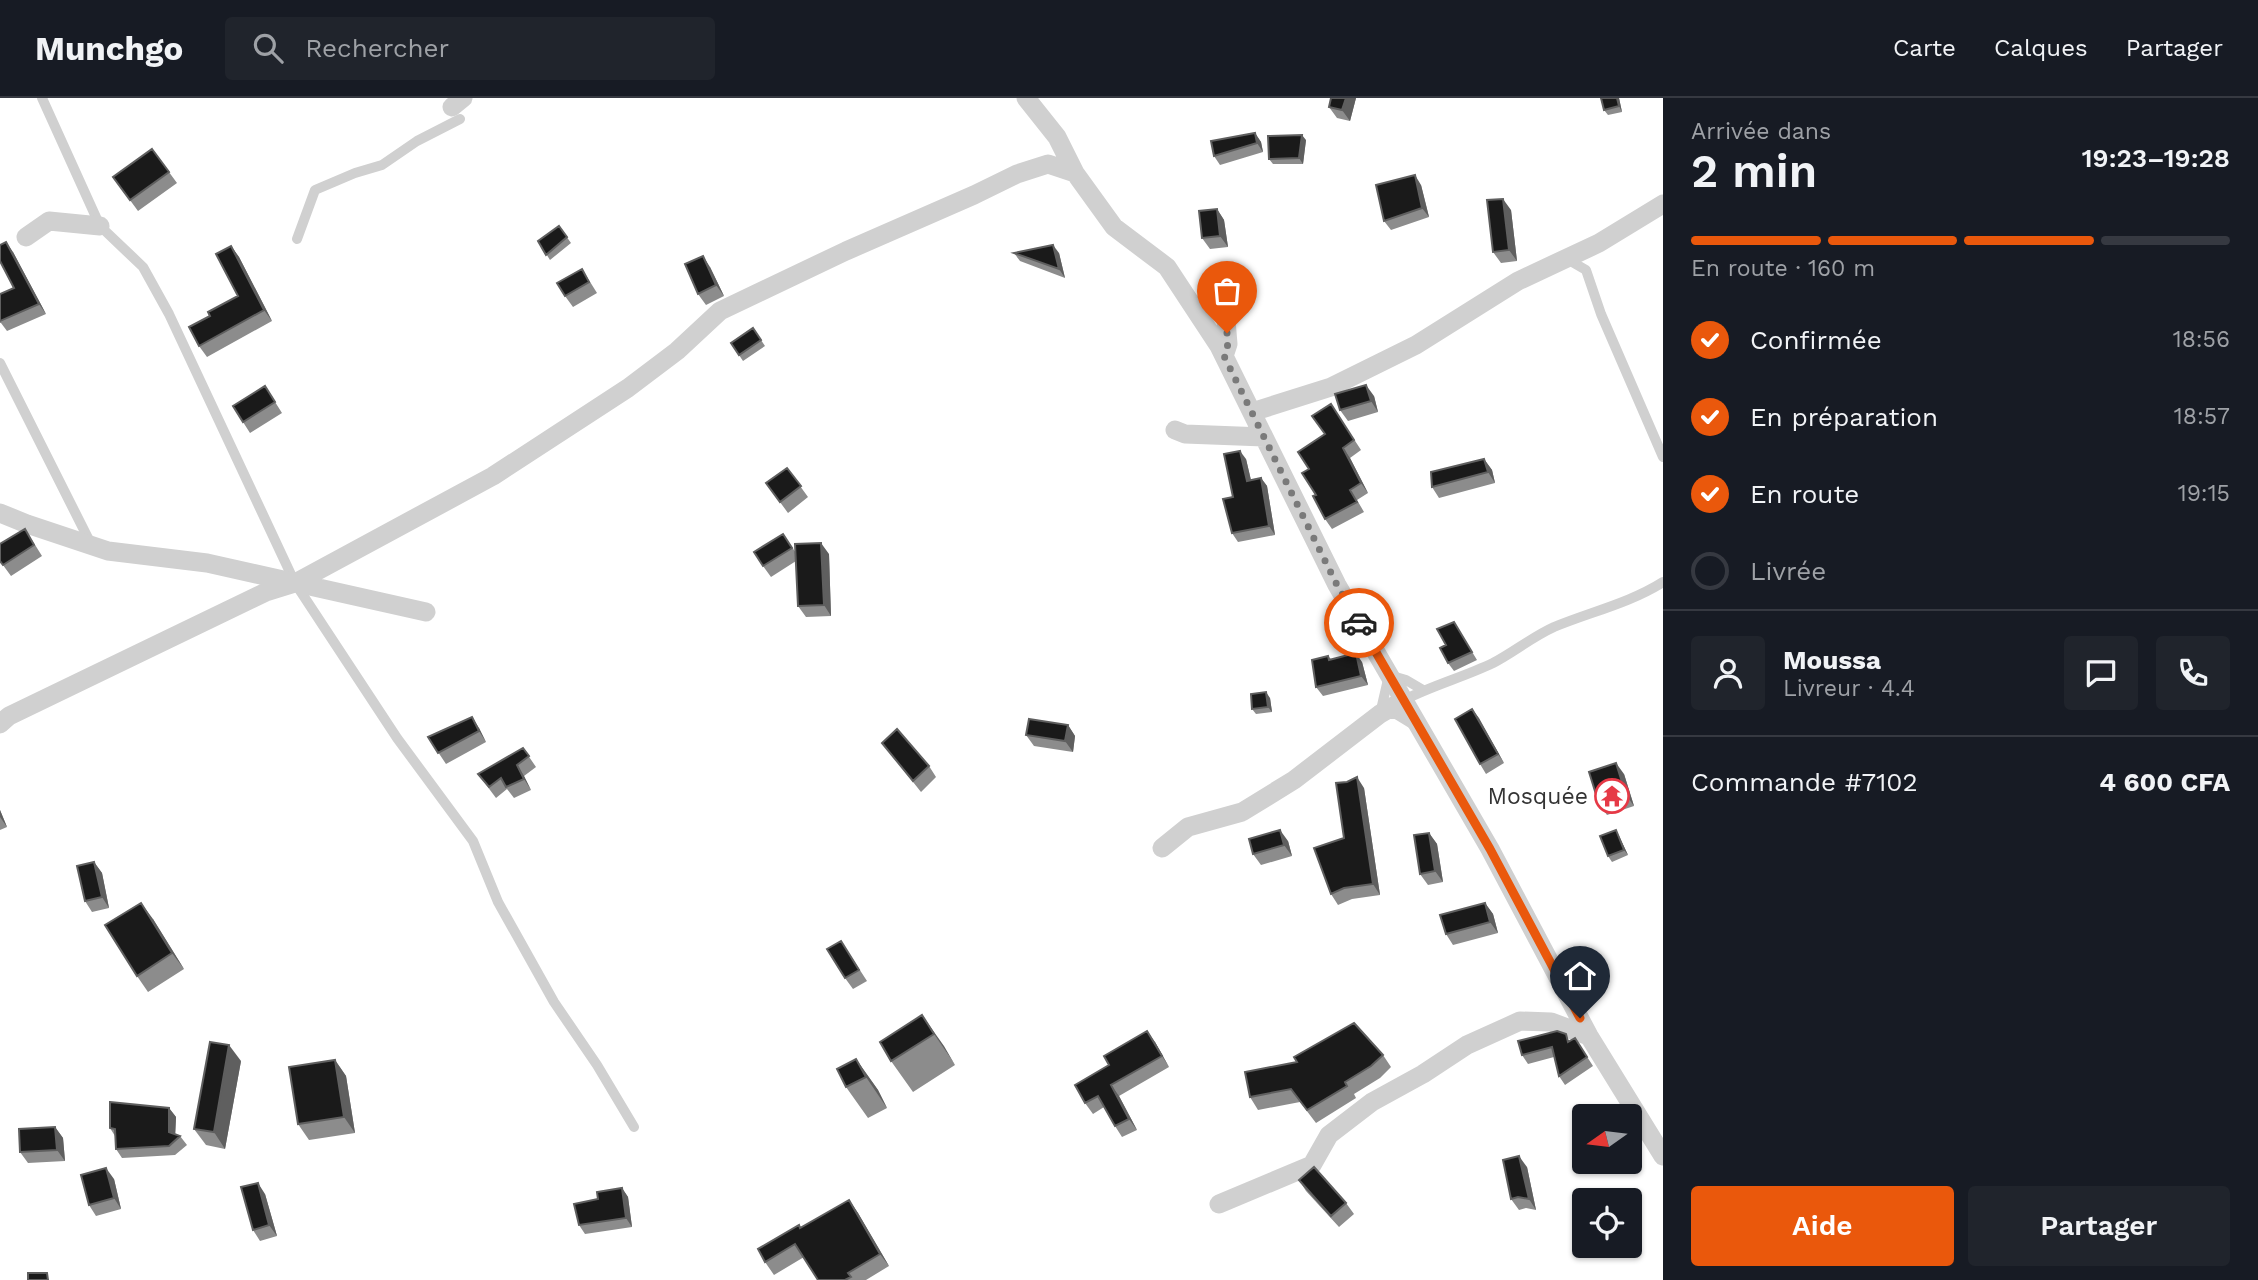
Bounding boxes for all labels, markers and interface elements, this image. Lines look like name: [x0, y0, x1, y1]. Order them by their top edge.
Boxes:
search box: [225, 17, 715, 80]
text: Munchgo: [35, 29, 183, 68]
icon: search: [249, 29, 287, 67]
text: Rechercher: [305, 33, 449, 63]
text: Carte: [1893, 34, 1956, 62]
text: Calques: [1994, 34, 2088, 62]
text: Partager: [2126, 34, 2223, 62]
text: Arrivée dans: [1691, 118, 1831, 145]
text: 19:23–19:28: [2082, 143, 2230, 173]
text: 2 min: [1691, 144, 1817, 198]
text: En route · 160 m: [1691, 255, 1875, 282]
pin: [1197, 261, 1257, 333]
icon: bag: [1208, 272, 1246, 310]
icon: check: [1691, 321, 1729, 359]
text: Confirmée: [1750, 325, 1882, 355]
text: 18:56: [2173, 326, 2230, 353]
icon: check: [1691, 398, 1729, 436]
text: En préparation: [1750, 402, 1938, 432]
text: 18:57: [2174, 403, 2230, 430]
icon: check: [1691, 475, 1729, 513]
text: En route: [1750, 479, 1859, 509]
text: 19:15: [2178, 480, 2230, 507]
text: Livrée: [1750, 556, 1826, 586]
courier: [1324, 588, 1394, 658]
icon: car: [1340, 604, 1378, 642]
button: person: [1691, 636, 1765, 710]
button: chat: [2064, 636, 2138, 710]
button: phone: [2156, 636, 2230, 710]
text: Moussa: [1783, 645, 1881, 675]
text: Livreur · 4.4: [1783, 675, 1915, 702]
text: Commande #7102: [1691, 767, 1918, 797]
text: 4 600 CFA: [2099, 767, 2230, 797]
temple icon: Mosquée: [1593, 777, 1631, 815]
place label: Mosquée: [1487, 783, 1588, 810]
pin: [1550, 946, 1610, 1018]
icon: home: [1561, 957, 1599, 995]
north arrow: [1572, 1104, 1642, 1174]
map controls: [1572, 1104, 1642, 1258]
button: Aide: [1691, 1186, 1954, 1266]
button: Partager: [1968, 1186, 2230, 1266]
button: locate: [1572, 1188, 1642, 1258]

